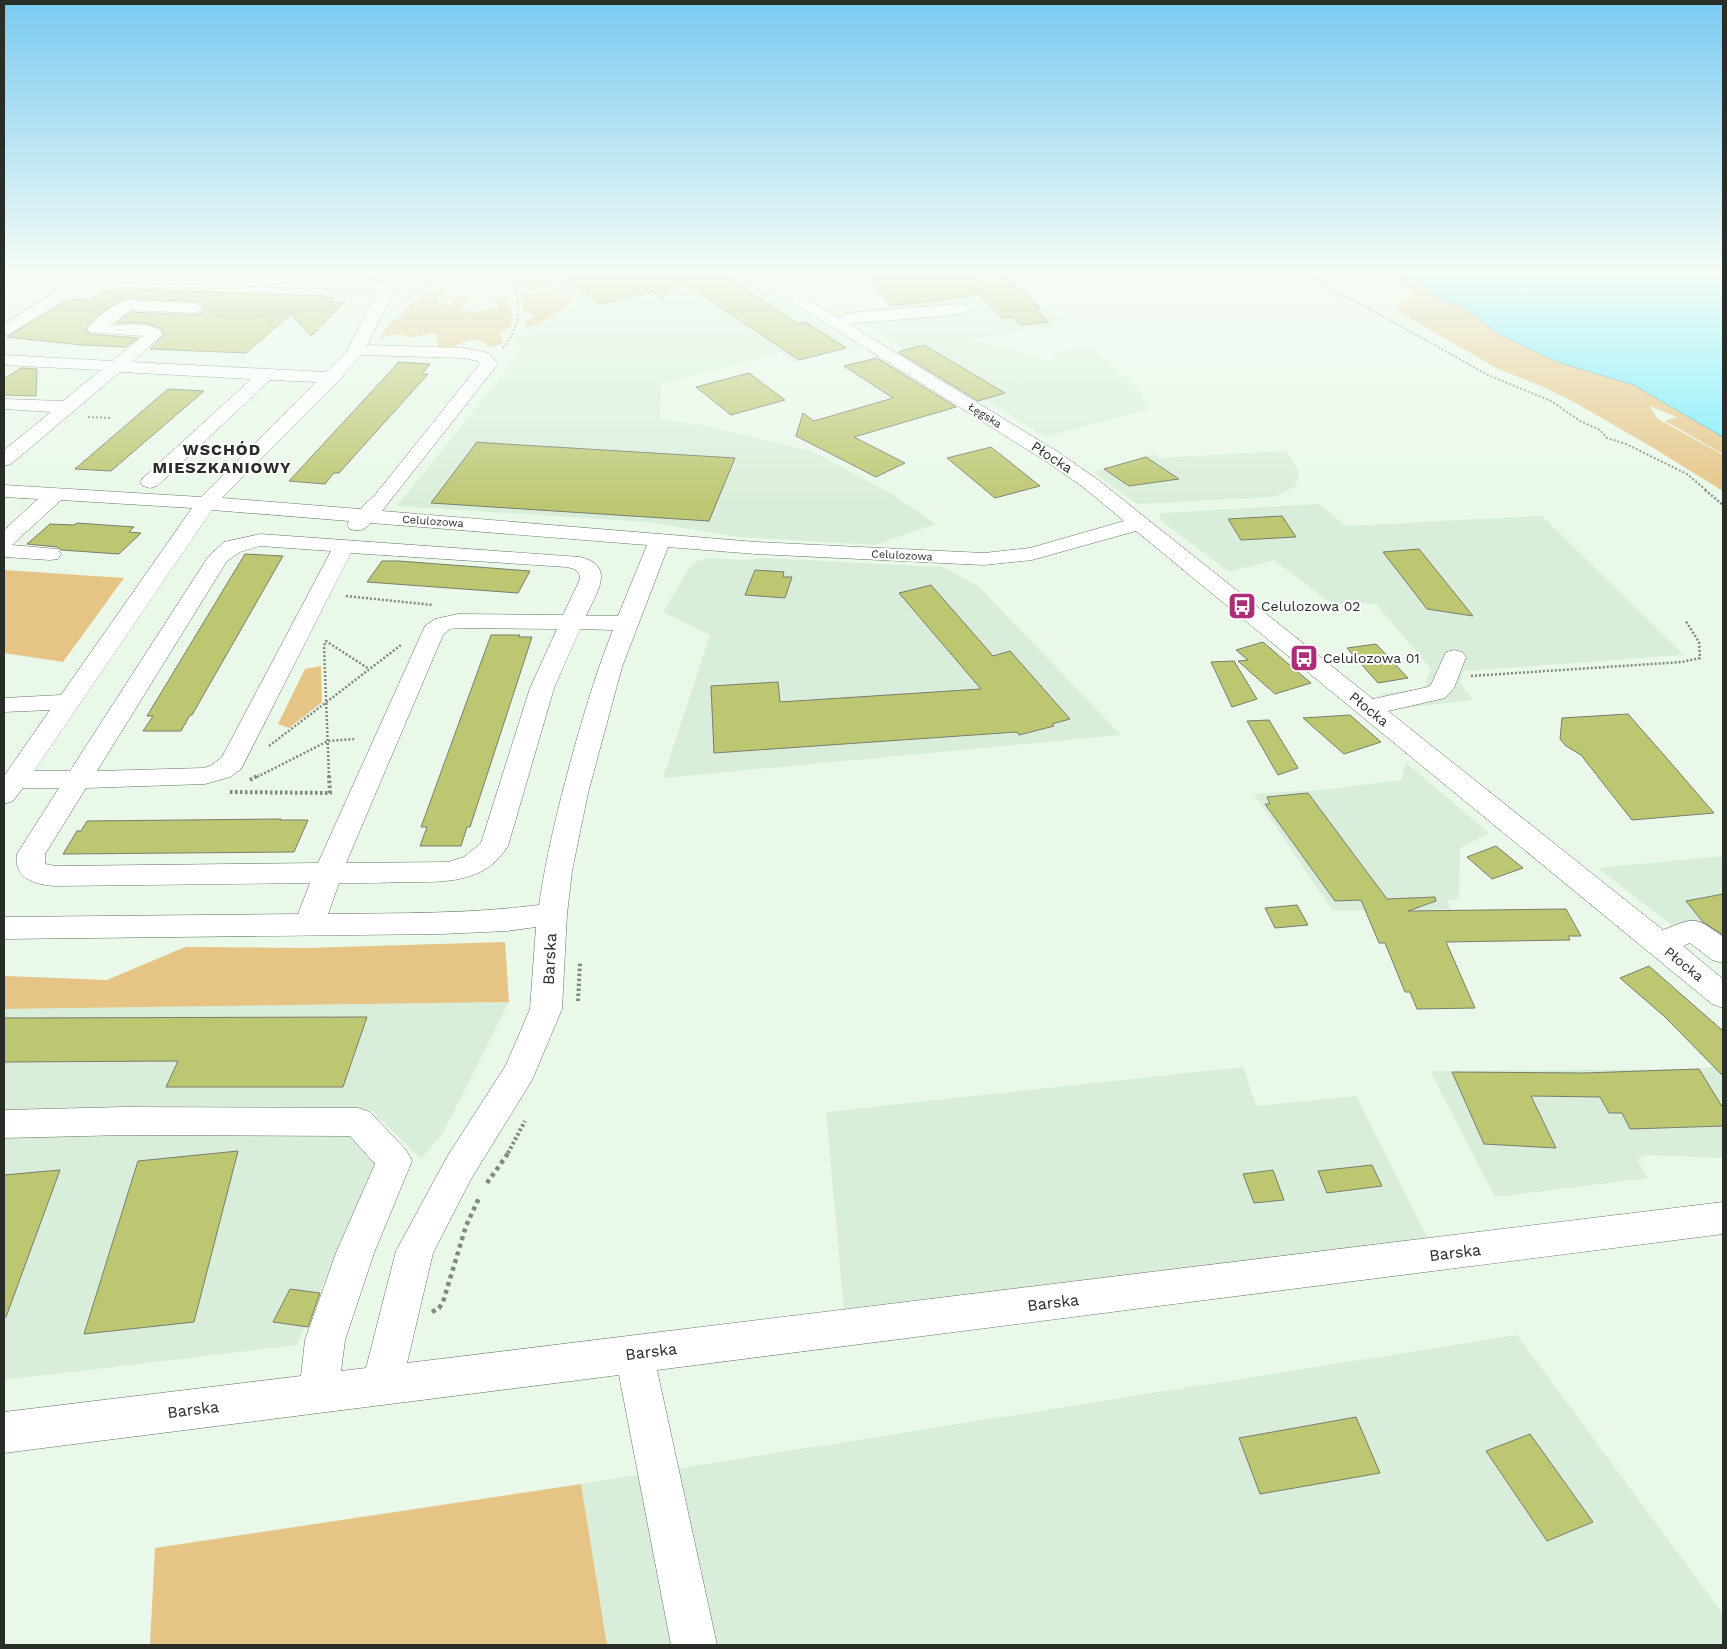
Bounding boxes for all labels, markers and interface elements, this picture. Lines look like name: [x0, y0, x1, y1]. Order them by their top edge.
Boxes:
street label: Łęgska: [966, 400, 1004, 431]
street label: Płocka: [1029, 438, 1076, 476]
district label: WSCHÓD MIESZKANIOWY: [153, 440, 291, 477]
street label: Celulozowa: [402, 513, 464, 530]
street label: Celulozowa: [871, 547, 933, 564]
bus stop icon: Celulozowa 02: [1227, 591, 1257, 621]
place label: Celulozowa 02: [1261, 598, 1361, 614]
bus stop icon: Celulozowa 01: [1289, 643, 1319, 673]
place label: Celulozowa 01: [1323, 650, 1420, 666]
street label: Płocka: [1346, 688, 1392, 730]
street label: Barska: [539, 933, 560, 986]
street label: Płocka: [1661, 943, 1707, 985]
street label: Barska: [1428, 1240, 1482, 1265]
street label: Barska: [1026, 1290, 1080, 1315]
street label: Barska: [624, 1339, 678, 1364]
street label: Barska: [166, 1397, 220, 1422]

